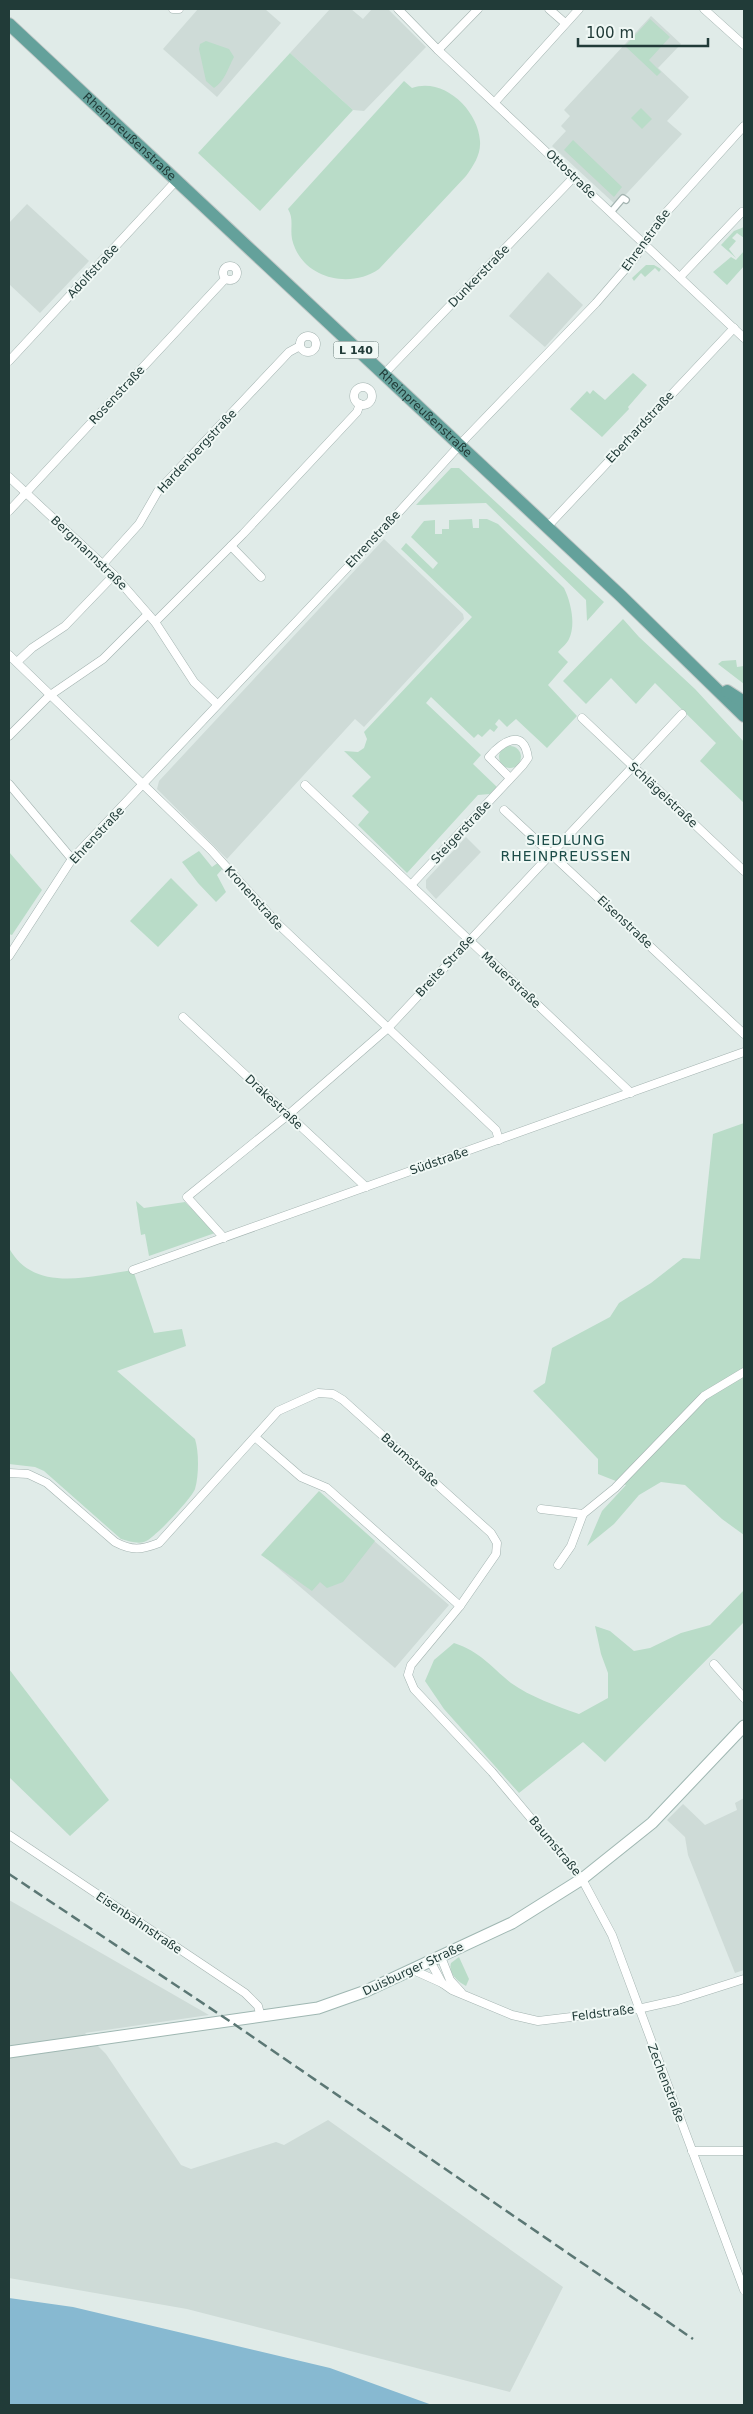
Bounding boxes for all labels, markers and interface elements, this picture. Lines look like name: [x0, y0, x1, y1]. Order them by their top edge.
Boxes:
scale bar: [578, 15, 708, 47]
text: 100 m: [586, 24, 634, 42]
street label: Rheinpreußenstraße: [80, 90, 179, 184]
street label: Ottostraße: [543, 147, 599, 201]
street label: Ehrenstraße: [619, 206, 673, 274]
street label: Adolfstraße: [64, 241, 122, 301]
street label: Dunkerstraße: [446, 242, 512, 310]
road number: L 140: [334, 342, 378, 358]
street label: Rosenstraße: [86, 363, 148, 427]
street label: Rheinpreußenstraße: [376, 366, 475, 460]
street label: Eberhardstraße: [603, 388, 677, 466]
street label: Hardenbergstraße: [155, 406, 239, 496]
street label: Ehrenstraße: [343, 508, 403, 570]
street label: Bergmannstraße: [48, 513, 130, 593]
street label: Schlägelstraße: [626, 760, 700, 830]
street label: Steigerstraße: [428, 798, 494, 866]
street label: Ehrenstraße: [67, 804, 127, 866]
district label: SIEDLUNG RHEINPREUSSEN: [500, 832, 632, 864]
street label: Kronenstraße: [222, 863, 286, 933]
street label: Eisenstraße: [595, 893, 655, 951]
street label: Breite Straße: [413, 932, 477, 1000]
street label: Mauerstraße: [478, 949, 544, 1011]
street label: Drakestraße: [242, 1072, 306, 1132]
street label: Südstraße: [408, 1144, 470, 1178]
street label: Baumstraße: [378, 1430, 442, 1490]
street label: Baumstraße: [526, 1814, 584, 1878]
street label: Eisenbahnstraße: [93, 1889, 185, 1957]
street label: Duisburger Straße: [360, 1939, 466, 1999]
street label: Feldstraße: [571, 2002, 635, 2024]
street label: Zechenstraße: [645, 2042, 687, 2124]

